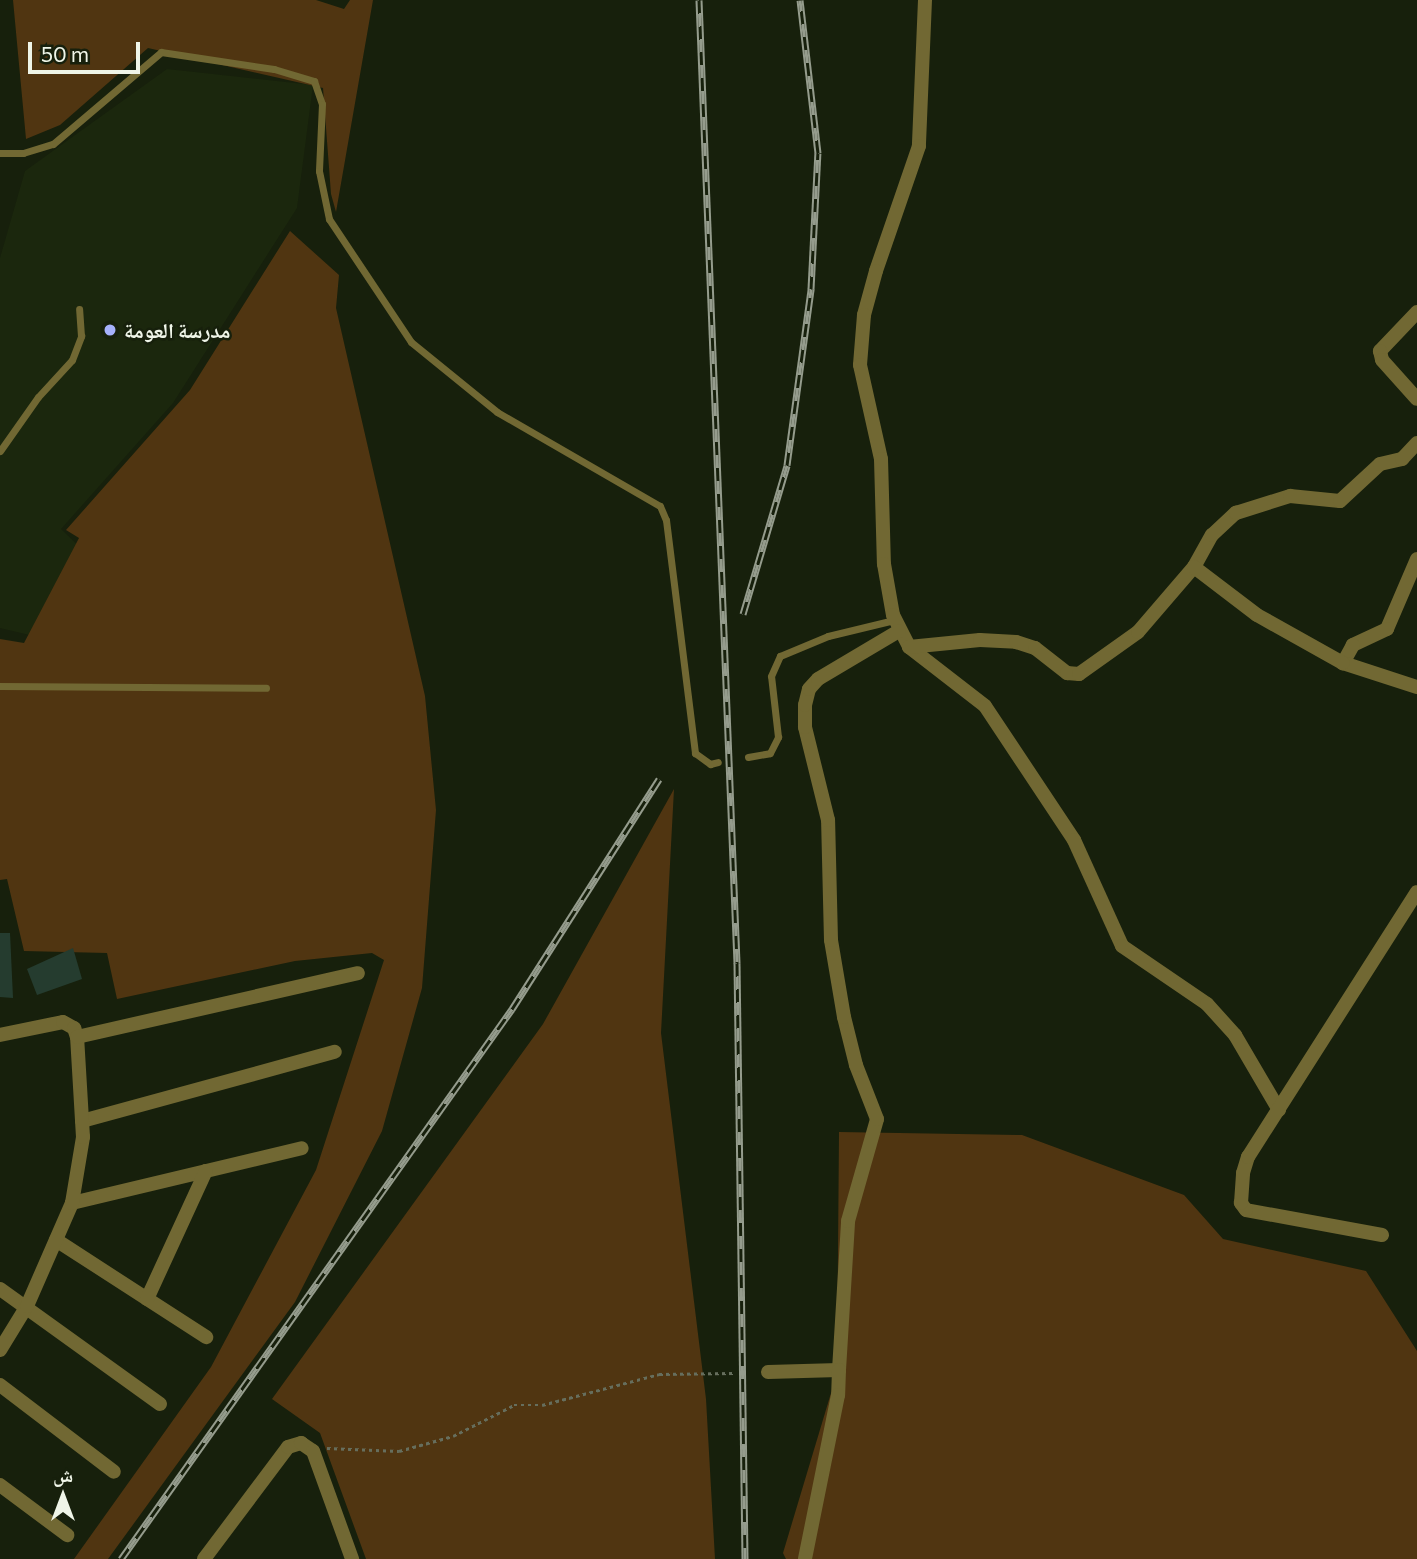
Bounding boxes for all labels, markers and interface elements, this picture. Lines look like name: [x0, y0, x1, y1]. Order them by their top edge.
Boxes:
scale bar: [32, 28, 144, 72]
text: 50 m: [41, 41, 89, 66]
place label: مدرسة العومة: [124, 317, 230, 343]
marker: مدرسة العومة: [102, 322, 118, 338]
north arrow: [28, 1461, 98, 1531]
text: ش: [53, 1463, 73, 1486]

